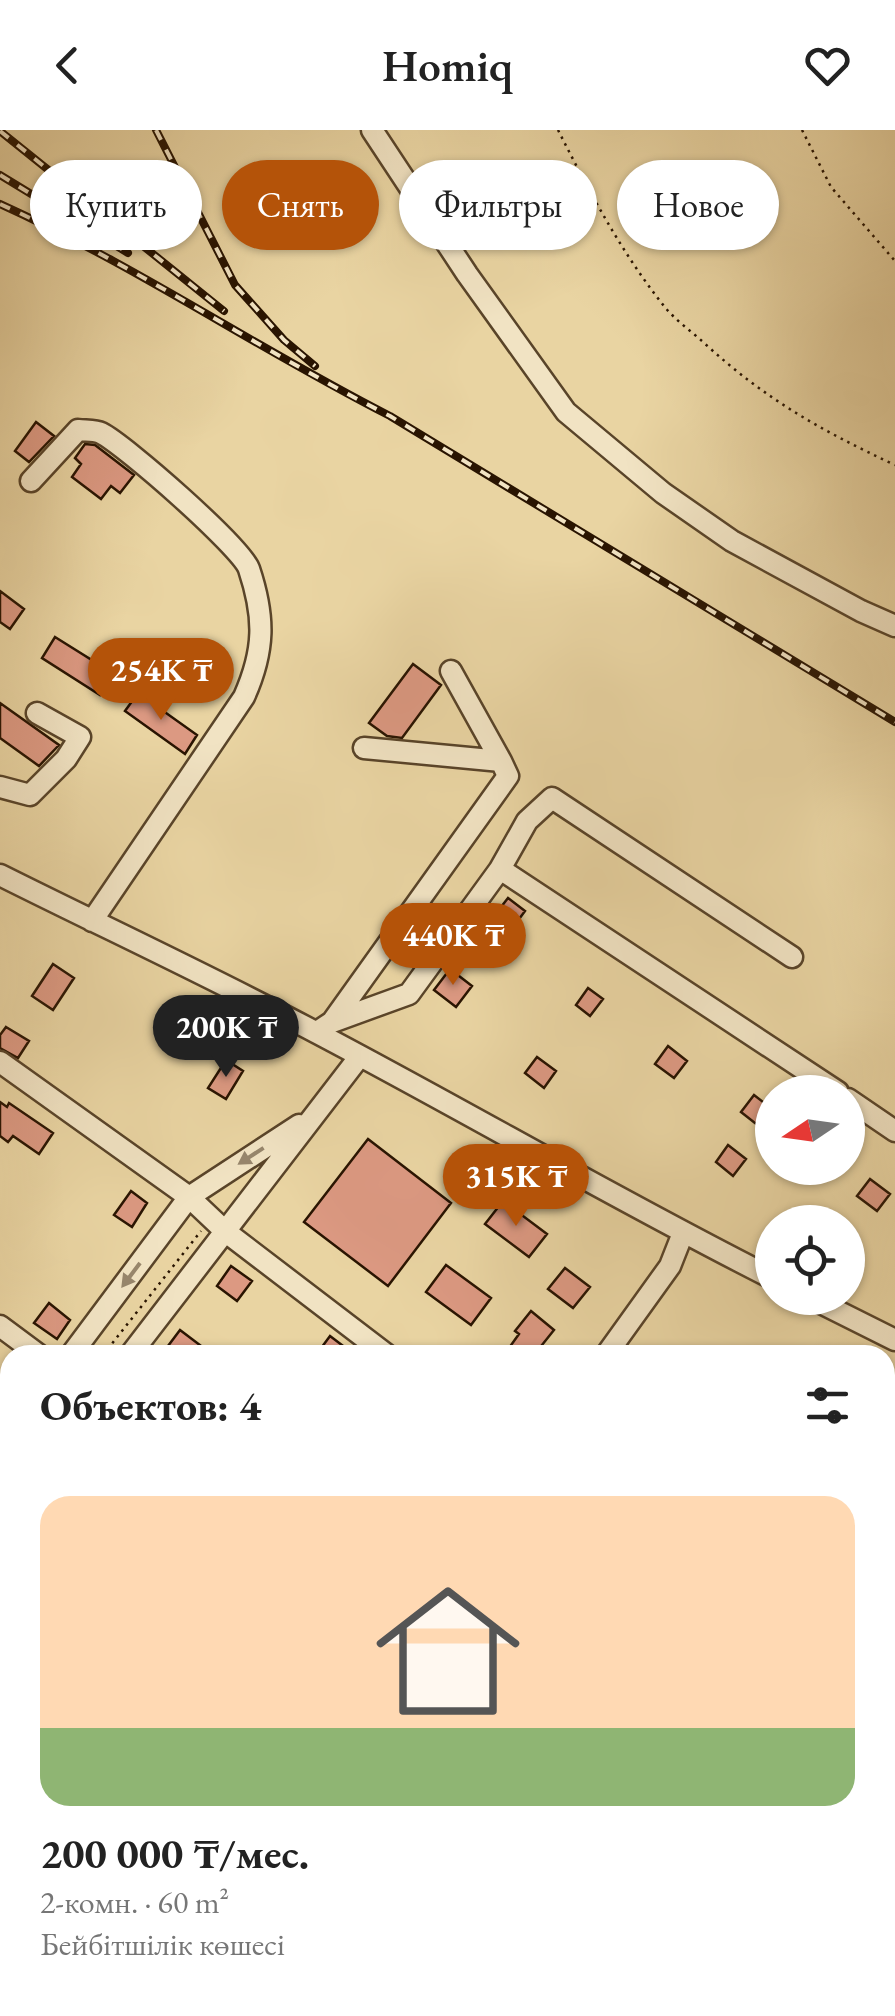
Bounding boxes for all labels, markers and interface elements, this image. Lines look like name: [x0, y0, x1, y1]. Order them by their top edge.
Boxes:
text: Homiq: [382, 36, 513, 94]
icon: back: [40, 38, 95, 93]
icon: heart: [800, 38, 855, 93]
chip: Купить: [30, 160, 202, 250]
chip: Снять: [222, 160, 379, 250]
chip: Фильтры: [399, 160, 597, 250]
chip: Новое: [617, 160, 779, 250]
pin: 254K ₸: [80, 638, 242, 723]
text: 254K ₸: [110, 649, 212, 691]
pin: 440K ₸: [372, 903, 534, 988]
text: 440K ₸: [402, 914, 504, 956]
pin: 200K ₸: [145, 995, 307, 1080]
text: 200K ₸: [175, 1006, 277, 1048]
north arrow: [755, 1075, 865, 1185]
map controls: [755, 1075, 865, 1315]
pin: 315K ₸: [435, 1144, 597, 1229]
one-way arrow: [237, 1147, 265, 1165]
text: 315K ₸: [465, 1155, 567, 1197]
button: locate: [755, 1205, 865, 1315]
one-way arrow: [122, 1262, 142, 1288]
text: Объектов: 4: [40, 1378, 261, 1433]
icon: filters: [800, 1378, 855, 1433]
icon: home: [358, 1561, 538, 1741]
text: 200 000 ₸/мес.: [40, 1826, 309, 1881]
text: 2-комн. · 60 m²: [40, 1881, 229, 1923]
text: Бейбітшілік көшесі: [40, 1923, 285, 1965]

